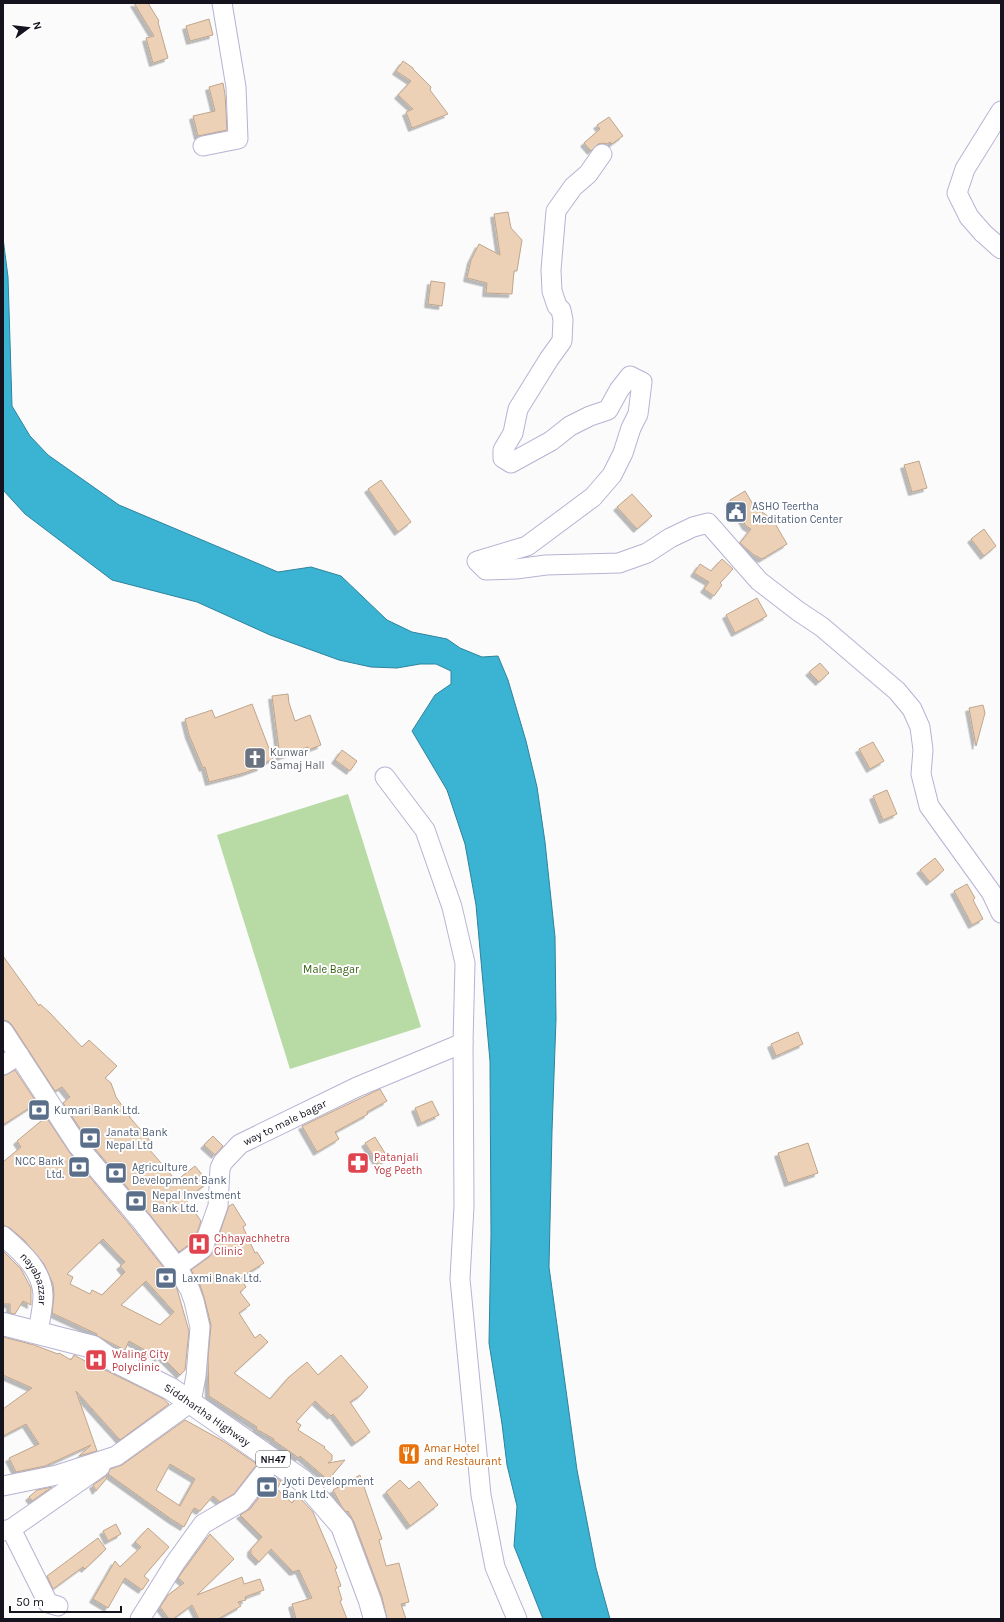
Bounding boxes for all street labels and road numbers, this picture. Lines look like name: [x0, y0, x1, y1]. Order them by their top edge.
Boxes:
street label: way to male bagar: [241, 1097, 329, 1149]
street label: nayabazzar: [17, 1250, 49, 1306]
street label: Siddhartha Highway: [162, 1381, 253, 1449]
road number: NH47: [256, 1451, 290, 1467]

